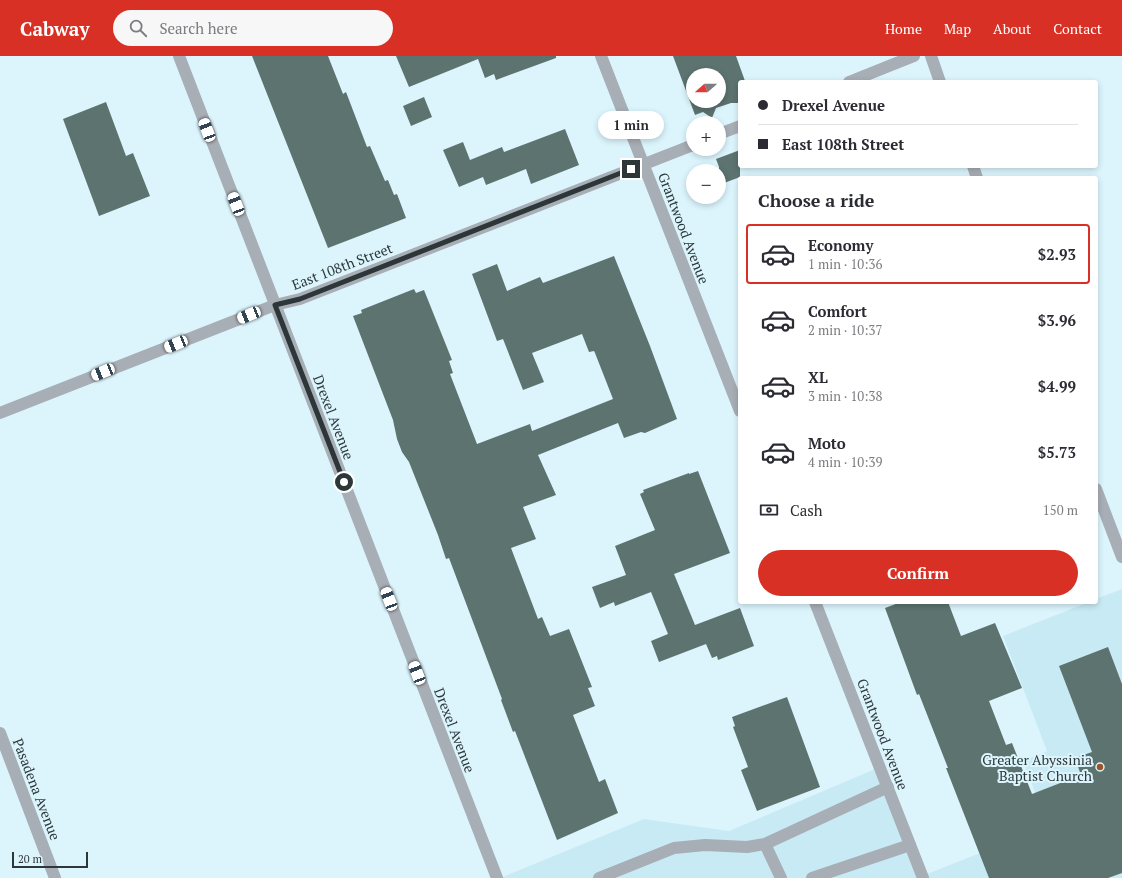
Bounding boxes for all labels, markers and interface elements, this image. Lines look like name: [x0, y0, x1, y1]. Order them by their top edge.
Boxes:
search box: [113, 10, 393, 46]
text: Cabway: [20, 16, 89, 41]
icon: search: [127, 17, 149, 39]
text: Search here: [159, 18, 237, 38]
text: Home: [885, 19, 922, 38]
text: Map: [944, 19, 971, 38]
text: About: [993, 19, 1031, 38]
text: Contact: [1053, 19, 1102, 38]
north arrow: [686, 68, 726, 108]
map controls: [686, 68, 726, 204]
text: Drexel Avenue: [782, 95, 885, 115]
callout: 1 min: [598, 111, 664, 139]
text: 1 min: [613, 116, 649, 134]
button: +: [686, 116, 726, 156]
car: [197, 117, 217, 143]
text: East 108th Street: [782, 134, 904, 154]
route end: [622, 160, 640, 178]
button: −: [686, 164, 726, 204]
street label: Grantwood Avenue: [654, 170, 714, 286]
text: Choose a ride: [758, 188, 874, 212]
car: [226, 191, 246, 217]
text: Economy: [808, 235, 873, 255]
icon: car: [760, 236, 796, 272]
street label: East 108th Street: [289, 238, 396, 294]
text: $2.93: [1038, 244, 1076, 264]
text: 1 min · 10:36: [808, 255, 882, 273]
text: Comfort: [808, 301, 867, 321]
icon: car: [760, 302, 796, 338]
car: [236, 305, 262, 325]
text: $3.96: [1038, 310, 1076, 330]
text: 2 min · 10:37: [808, 321, 882, 339]
car: [163, 334, 189, 354]
car: [90, 362, 116, 382]
text: XL: [808, 367, 828, 387]
icon: car: [760, 368, 796, 404]
street label: Drexel Avenue: [309, 372, 359, 462]
text: $4.99: [1038, 376, 1076, 396]
text: 3 min · 10:38: [808, 387, 882, 405]
text: Moto: [808, 433, 846, 453]
icon: car: [760, 434, 796, 470]
text: $5.73: [1038, 442, 1076, 462]
text: 4 min · 10:39: [808, 453, 882, 471]
route start: [335, 473, 353, 491]
icon: cash: [758, 499, 780, 521]
text: Cash: [790, 500, 823, 520]
text: 150 m: [1043, 501, 1078, 519]
button: Confirm: [758, 550, 1078, 596]
car: [379, 586, 399, 612]
car: [407, 660, 427, 686]
street label: Grantwood Avenue: [853, 676, 913, 792]
street label: Drexel Avenue: [430, 685, 480, 775]
street label: Pasadena Avenue: [9, 735, 65, 843]
place label: Greater Abyssinia Baptist Church: [982, 750, 1092, 785]
marker: Greater Abyssinia Baptist Church: [1095, 762, 1105, 772]
scale bar: [12, 850, 88, 869]
text: 20 m: [18, 852, 42, 866]

